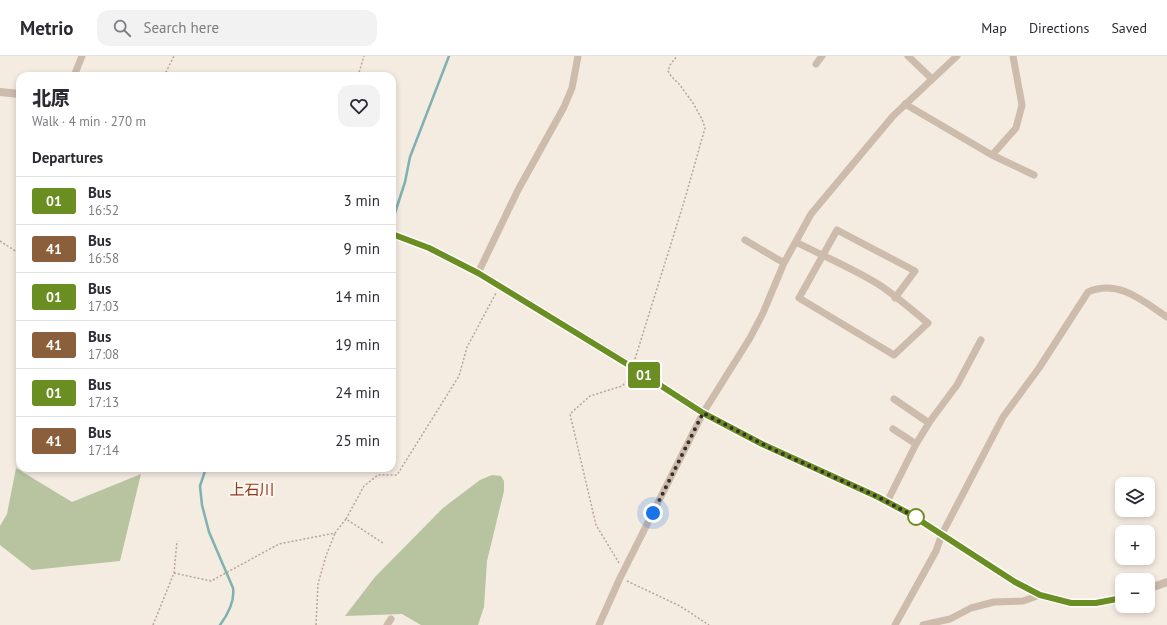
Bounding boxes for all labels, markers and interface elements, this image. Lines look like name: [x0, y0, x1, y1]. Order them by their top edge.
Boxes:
search box: [97, 10, 377, 46]
text: Metrio: [20, 16, 73, 40]
icon: search: [111, 17, 133, 39]
text: Search here: [143, 18, 219, 37]
text: Map: [981, 19, 1007, 37]
text: Directions: [1029, 19, 1089, 37]
text: Saved: [1111, 19, 1147, 37]
button: heart: [338, 85, 380, 127]
text: 北原: [32, 86, 70, 110]
text: Walk · 4 min · 270 m: [32, 113, 146, 130]
text: Departures: [32, 148, 103, 167]
text: Bus: [88, 183, 111, 202]
text: 3 min: [343, 191, 380, 210]
text: 01: [46, 192, 62, 210]
text: 16:52: [88, 202, 119, 219]
text: Bus: [88, 231, 111, 250]
text: 9 min: [343, 239, 380, 258]
text: 41: [46, 240, 62, 258]
text: 16:58: [88, 250, 119, 267]
text: Bus: [88, 279, 111, 298]
text: 14 min: [335, 287, 380, 306]
text: 01: [46, 288, 62, 306]
text: 17:03: [88, 298, 119, 315]
text: Bus: [88, 327, 111, 346]
text: 19 min: [335, 335, 380, 354]
text: 41: [46, 336, 62, 354]
text: 17:08: [88, 346, 119, 363]
line badge: 01: [626, 362, 662, 388]
text: 01: [636, 366, 652, 384]
text: Bus: [88, 375, 111, 394]
text: 24 min: [335, 383, 380, 402]
text: 01: [46, 384, 62, 402]
text: 17:13: [88, 394, 119, 411]
text: Bus: [88, 423, 111, 442]
text: 25 min: [335, 431, 380, 450]
text: 41: [46, 432, 62, 450]
text: 17:14: [88, 442, 119, 459]
map controls: [1115, 477, 1155, 613]
button: layers: [1115, 477, 1155, 517]
district label: 上石川: [229, 480, 275, 499]
your location: [643, 503, 663, 523]
unlabelled marker: [907, 508, 925, 526]
button: +: [1115, 525, 1155, 565]
button: −: [1115, 573, 1155, 613]

